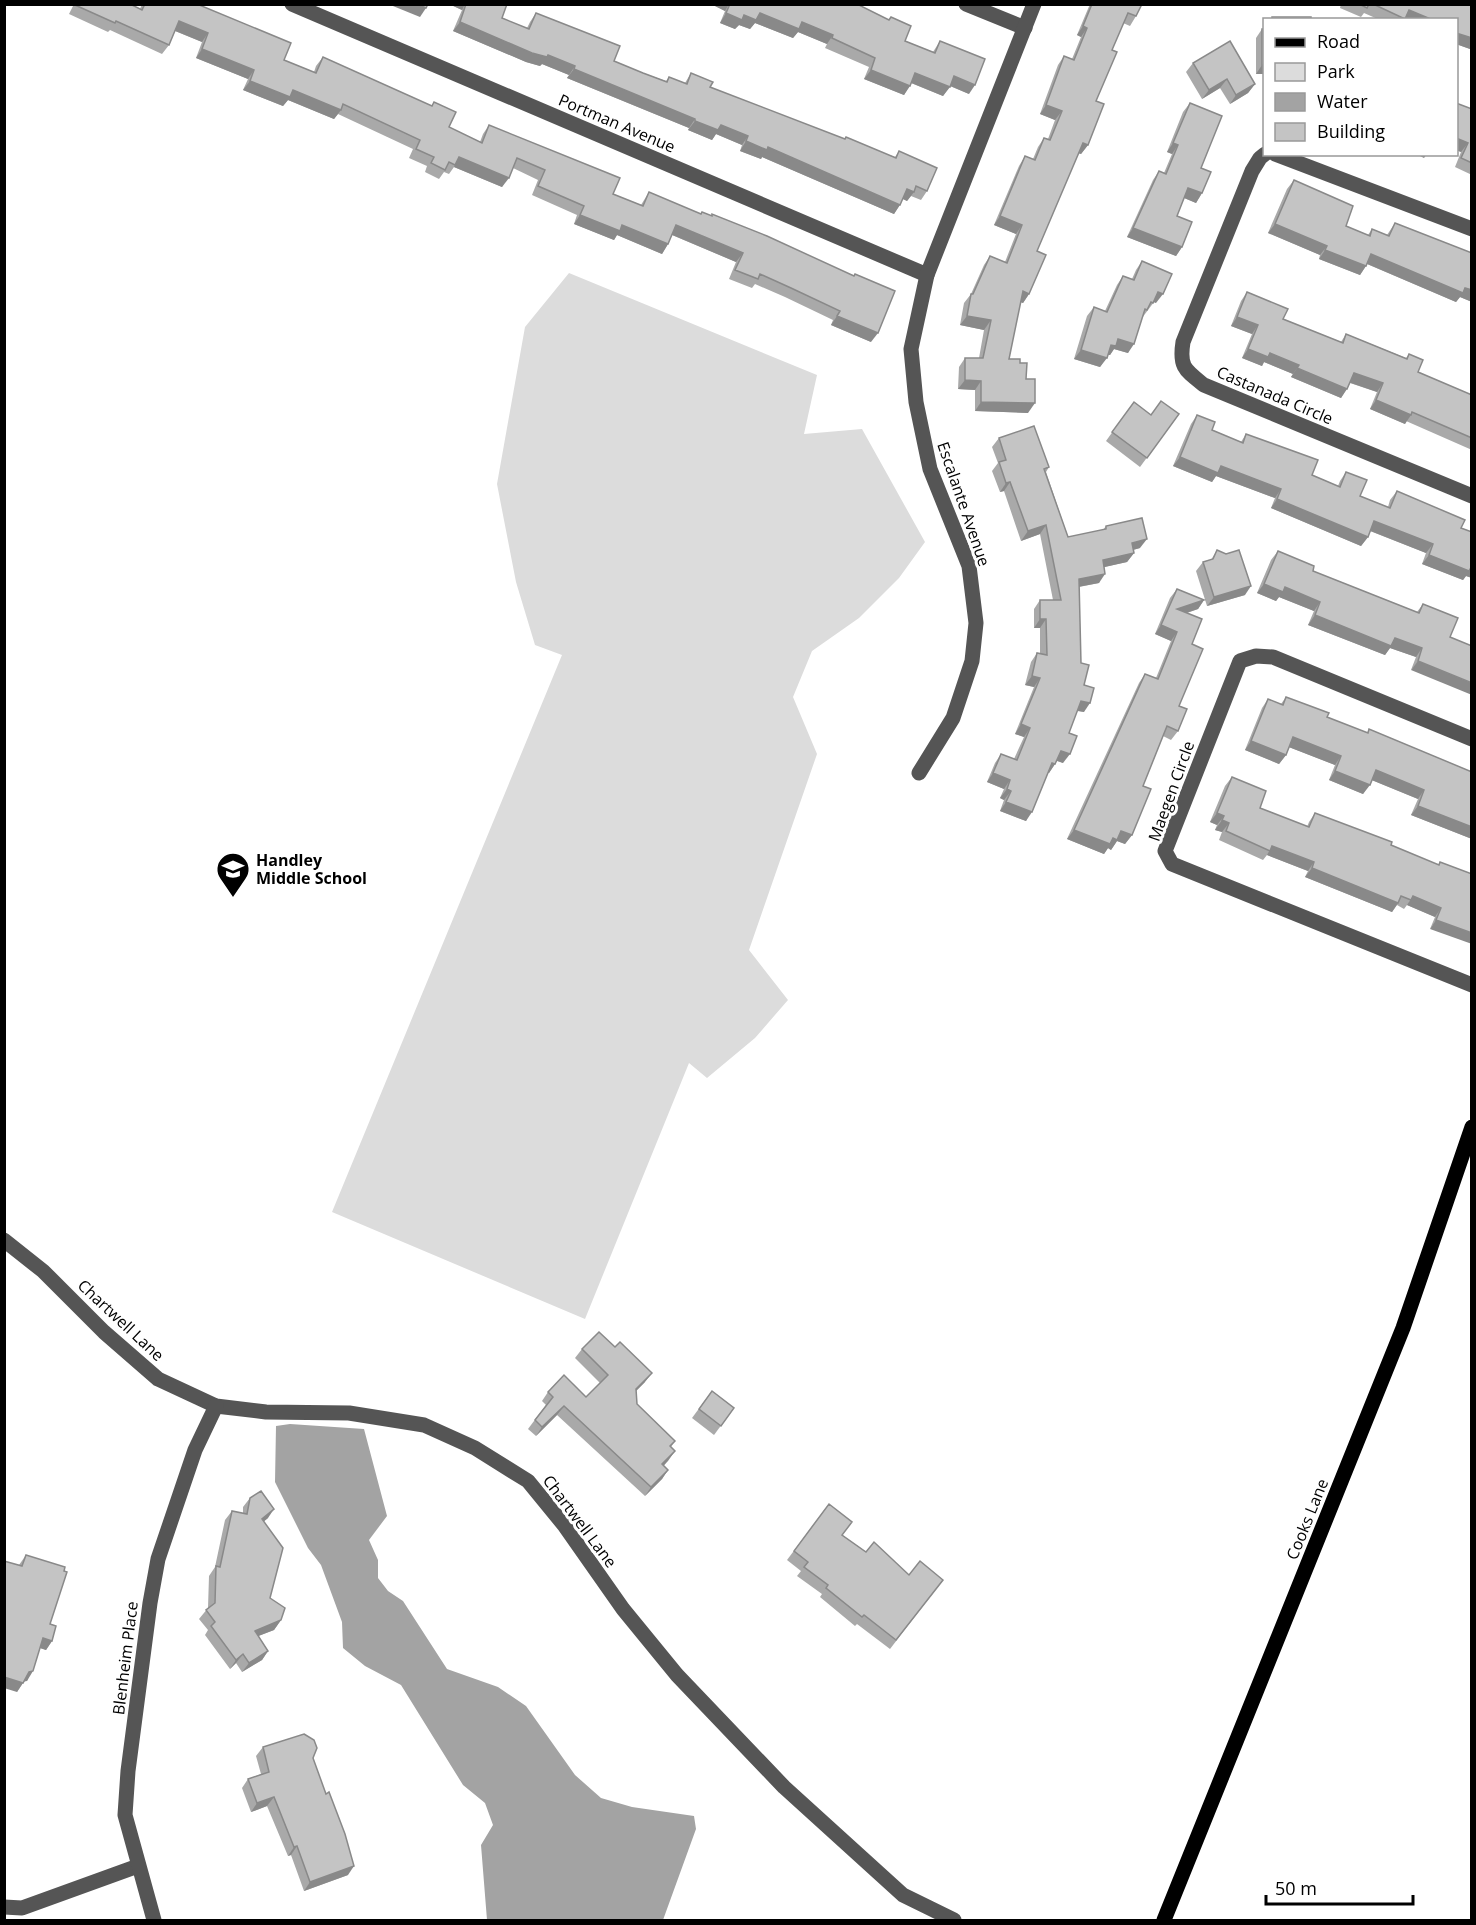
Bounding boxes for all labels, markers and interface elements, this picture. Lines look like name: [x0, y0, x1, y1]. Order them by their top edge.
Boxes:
legend: [1263, 18, 1458, 156]
text: Road: [1317, 29, 1360, 53]
text: Park: [1317, 59, 1355, 83]
street label: Portman Avenue: [555, 88, 679, 158]
text: Water: [1317, 89, 1368, 113]
text: Building: [1317, 119, 1385, 143]
street label: Castanada Circle: [1214, 361, 1336, 429]
street label: Escalante Avenue: [932, 439, 996, 569]
street label: Maegen Circle: [1143, 738, 1199, 844]
place label: Handley Middle School: [256, 849, 367, 889]
school or university icon: Handley Middle School: [215, 851, 251, 898]
street label: Chartwell Lane: [73, 1274, 169, 1366]
street label: Chartwell Lane: [538, 1470, 622, 1572]
street label: Cooks Lane: [1281, 1475, 1333, 1563]
street label: Blenheim Place: [107, 1600, 143, 1716]
scale bar: [1266, 1868, 1413, 1906]
text: 50 m: [1275, 1876, 1317, 1900]

